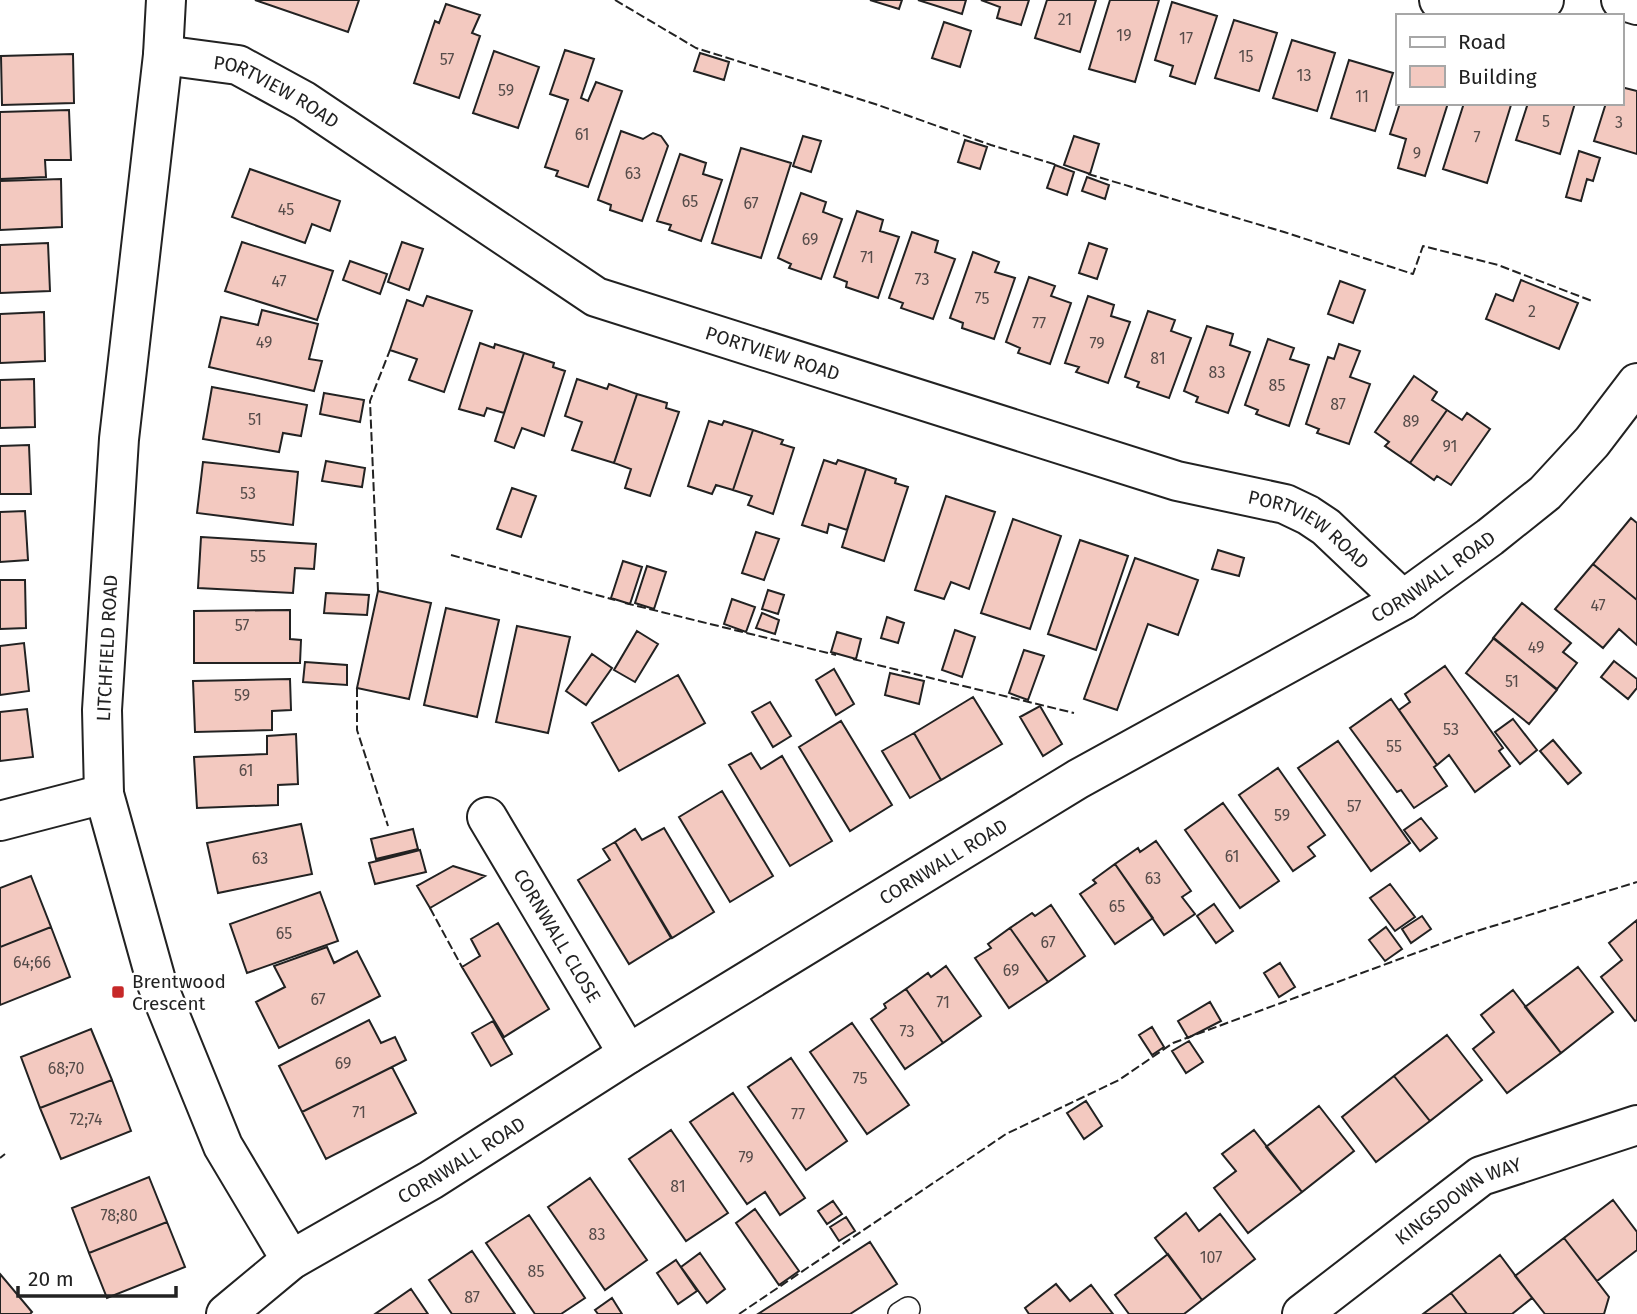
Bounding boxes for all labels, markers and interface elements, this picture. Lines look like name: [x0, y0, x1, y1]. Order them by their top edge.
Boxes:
house number: 21: [1058, 10, 1072, 29]
legend: [1396, 14, 1623, 105]
house number: 19: [1116, 26, 1132, 45]
house number: 17: [1179, 29, 1193, 48]
text: Road: [1458, 29, 1506, 55]
house number: 15: [1239, 47, 1253, 66]
street label: PORTVIEW ROAD: [212, 50, 344, 133]
house number: 57: [440, 50, 454, 69]
text: Building: [1458, 64, 1537, 90]
house number: 13: [1297, 66, 1311, 85]
house number: 59: [498, 81, 514, 100]
house number: 11: [1355, 87, 1369, 106]
house number: 5: [1542, 112, 1550, 131]
house number: 3: [1615, 113, 1623, 132]
house number: 61: [575, 125, 589, 144]
house number: 7: [1473, 128, 1481, 147]
house number: 9: [1413, 144, 1421, 163]
house number: 63: [625, 164, 641, 183]
house number: 65: [682, 192, 698, 211]
house number: 67: [743, 194, 759, 213]
house number: 45: [278, 200, 294, 219]
house number: 69: [802, 230, 818, 249]
house number: 71: [860, 248, 874, 267]
house number: 73: [915, 270, 929, 289]
house number: 47: [271, 272, 287, 291]
house number: 75: [975, 289, 989, 308]
house number: 2: [1528, 302, 1536, 321]
house number: 77: [1032, 314, 1046, 333]
street label: PORTVIEW ROAD: [703, 321, 843, 385]
house number: 49: [256, 333, 272, 352]
house number: 79: [1089, 334, 1105, 353]
house number: 81: [1150, 349, 1166, 368]
house number: 83: [1209, 363, 1225, 382]
house number: 85: [1269, 376, 1285, 395]
house number: 87: [1330, 395, 1346, 414]
house number: 51: [248, 410, 262, 429]
house number: 89: [1403, 412, 1419, 431]
house number: 91: [1442, 437, 1458, 456]
house number: 53: [240, 484, 256, 503]
street label: PORTVIEW ROAD: [1246, 485, 1374, 573]
street label: CORNWALL ROAD: [1367, 526, 1500, 627]
house number: 55: [250, 547, 266, 566]
street label: LITCHFIELD ROAD: [92, 574, 122, 722]
house number: 47: [1590, 596, 1606, 615]
house number: 57: [235, 616, 249, 635]
house number: 49: [1528, 638, 1544, 657]
house number: 51: [1505, 672, 1519, 691]
house number: 59: [234, 686, 250, 705]
house number: 53: [1443, 720, 1459, 739]
house number: 55: [1386, 737, 1402, 756]
house number: 61: [239, 761, 253, 780]
house number: 57: [1347, 797, 1361, 816]
house number: 59: [1274, 806, 1290, 825]
street label: CORNWALL ROAD: [875, 814, 1011, 909]
house number: 61: [1225, 847, 1239, 866]
house number: 63: [252, 849, 268, 868]
street label: CORNWALL CLOSE: [509, 865, 606, 1007]
house number: 63: [1145, 869, 1161, 888]
house number: 65: [1109, 897, 1125, 916]
house number: 65: [276, 924, 292, 943]
house number: 67: [1040, 933, 1056, 952]
house number: 64;66: [13, 953, 51, 972]
house number: 69: [1003, 961, 1019, 980]
place label: Brentwood Crescent: [132, 970, 226, 1015]
marker: Brentwood Crescent: [110, 984, 126, 1000]
house number: 67: [310, 990, 326, 1009]
house number: 71: [936, 993, 950, 1012]
house number: 73: [900, 1022, 914, 1041]
house number: 69: [335, 1054, 351, 1073]
house number: 68;70: [48, 1059, 84, 1078]
house number: 75: [853, 1069, 867, 1088]
house number: 71: [352, 1103, 366, 1122]
house number: 77: [791, 1105, 805, 1124]
house number: 72;74: [69, 1110, 103, 1129]
street label: CORNWALL ROAD: [393, 1111, 529, 1208]
house number: 79: [738, 1148, 754, 1167]
street label: KINGSDOWN WAY: [1390, 1152, 1525, 1250]
house number: 81: [670, 1177, 686, 1196]
house number: 78;80: [100, 1206, 138, 1225]
house number: 83: [589, 1225, 605, 1244]
house number: 107: [1200, 1248, 1222, 1267]
scale bar: [18, 1254, 175, 1298]
house number: 85: [528, 1262, 544, 1281]
text: 20 m: [28, 1266, 74, 1292]
house number: 87: [464, 1288, 480, 1307]

